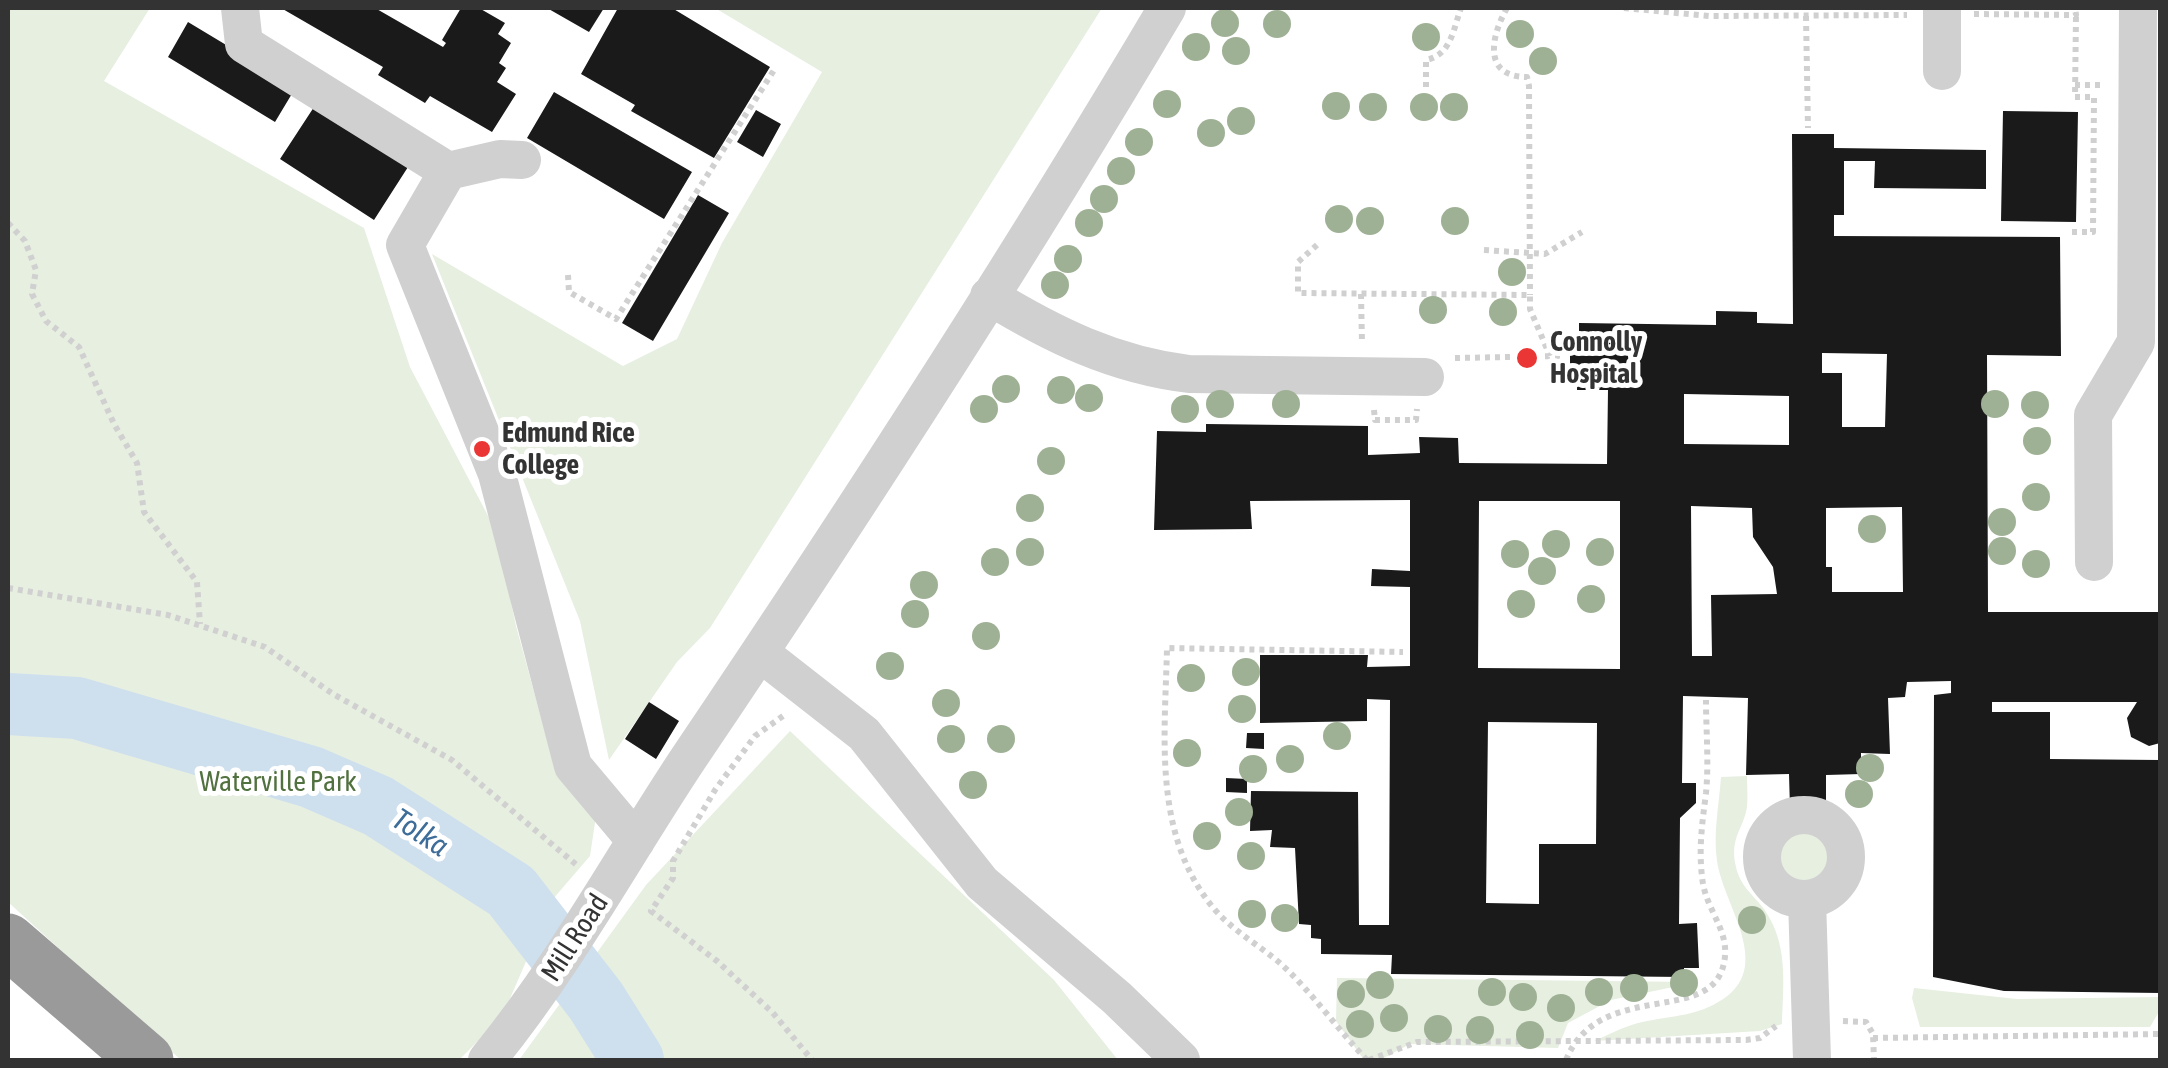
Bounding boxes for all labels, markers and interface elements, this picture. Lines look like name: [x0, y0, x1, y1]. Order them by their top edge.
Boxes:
place label: Connolly Hospital: [1550, 325, 1642, 391]
marker: Connolly Hospital: [1514, 345, 1540, 371]
place label: Edmund Rice College: [502, 416, 635, 482]
marker: Edmund Rice College: [471, 438, 493, 460]
park label: Waterville Park: [199, 765, 357, 799]
water label: Tolka: [385, 802, 455, 864]
street label: Mill Road: [534, 888, 616, 988]

